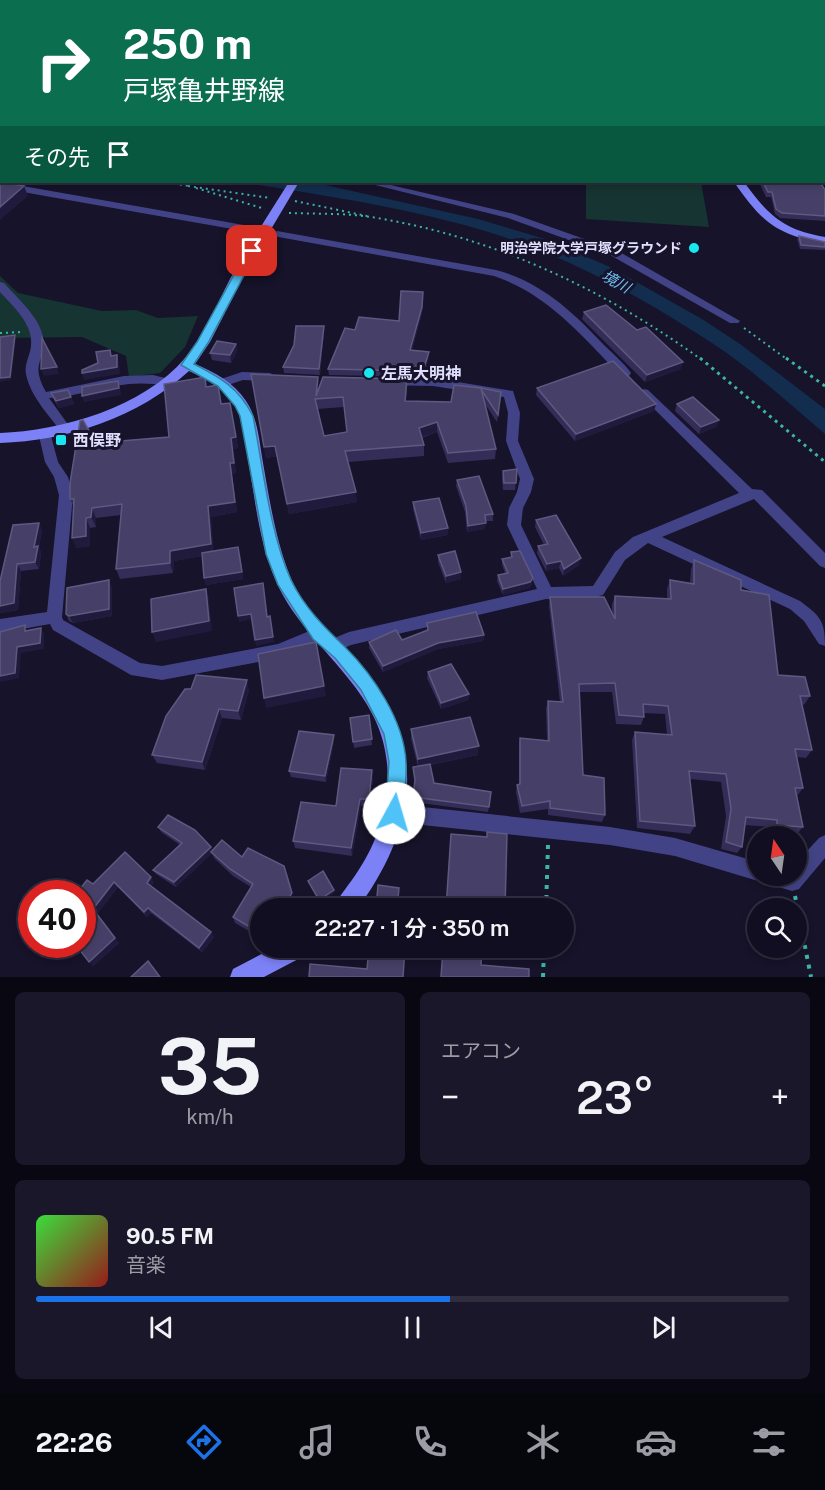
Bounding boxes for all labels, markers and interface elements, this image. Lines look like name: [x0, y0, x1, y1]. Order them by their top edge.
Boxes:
text: 250 m: [123, 19, 252, 68]
icon: right: [24, 24, 102, 102]
text: 戸塚亀井野線: [123, 74, 285, 106]
icon: arrive: [102, 138, 135, 171]
text: その先: [24, 144, 90, 170]
pin: [226, 225, 277, 276]
icon: arrive: [235, 234, 268, 267]
place label: 明治学院大学戸塚グラウンド: [500, 240, 682, 256]
marker: 明治学院大学戸塚グラウンド: [687, 241, 701, 255]
water label: 境川: [599, 267, 635, 297]
place label: 左馬大明神: [381, 364, 461, 383]
marker: 左馬大明神: [362, 366, 376, 380]
place label: 西俣野: [73, 431, 121, 450]
marker: 西俣野: [54, 433, 68, 447]
position arrow: [362, 781, 426, 845]
north arrow: [747, 826, 807, 886]
map controls: [747, 826, 807, 958]
speed limit sign: 40: [18, 880, 96, 958]
button: search: [747, 898, 807, 958]
text: 22:27 · 1 分 · 350 m: [315, 915, 509, 941]
text: 35: [158, 1020, 262, 1112]
text: エアコン: [441, 1039, 521, 1063]
text: 23°: [576, 1071, 654, 1124]
text: −: [441, 1078, 459, 1116]
text: +: [771, 1078, 789, 1116]
text: km/h: [186, 1105, 234, 1129]
text: 90.5 FM: [126, 1223, 214, 1249]
text: 音楽: [126, 1253, 166, 1277]
icon: previous: [145, 1311, 178, 1344]
icon: pause: [396, 1311, 429, 1344]
icon: next: [647, 1311, 680, 1344]
icon: directions: [183, 1421, 225, 1463]
icon: music: [296, 1421, 338, 1463]
icon: phone: [409, 1421, 451, 1463]
icon: climate: [522, 1421, 564, 1463]
icon: car: [635, 1421, 677, 1463]
icon: filters: [748, 1421, 790, 1463]
text: 22:26: [35, 1426, 113, 1458]

